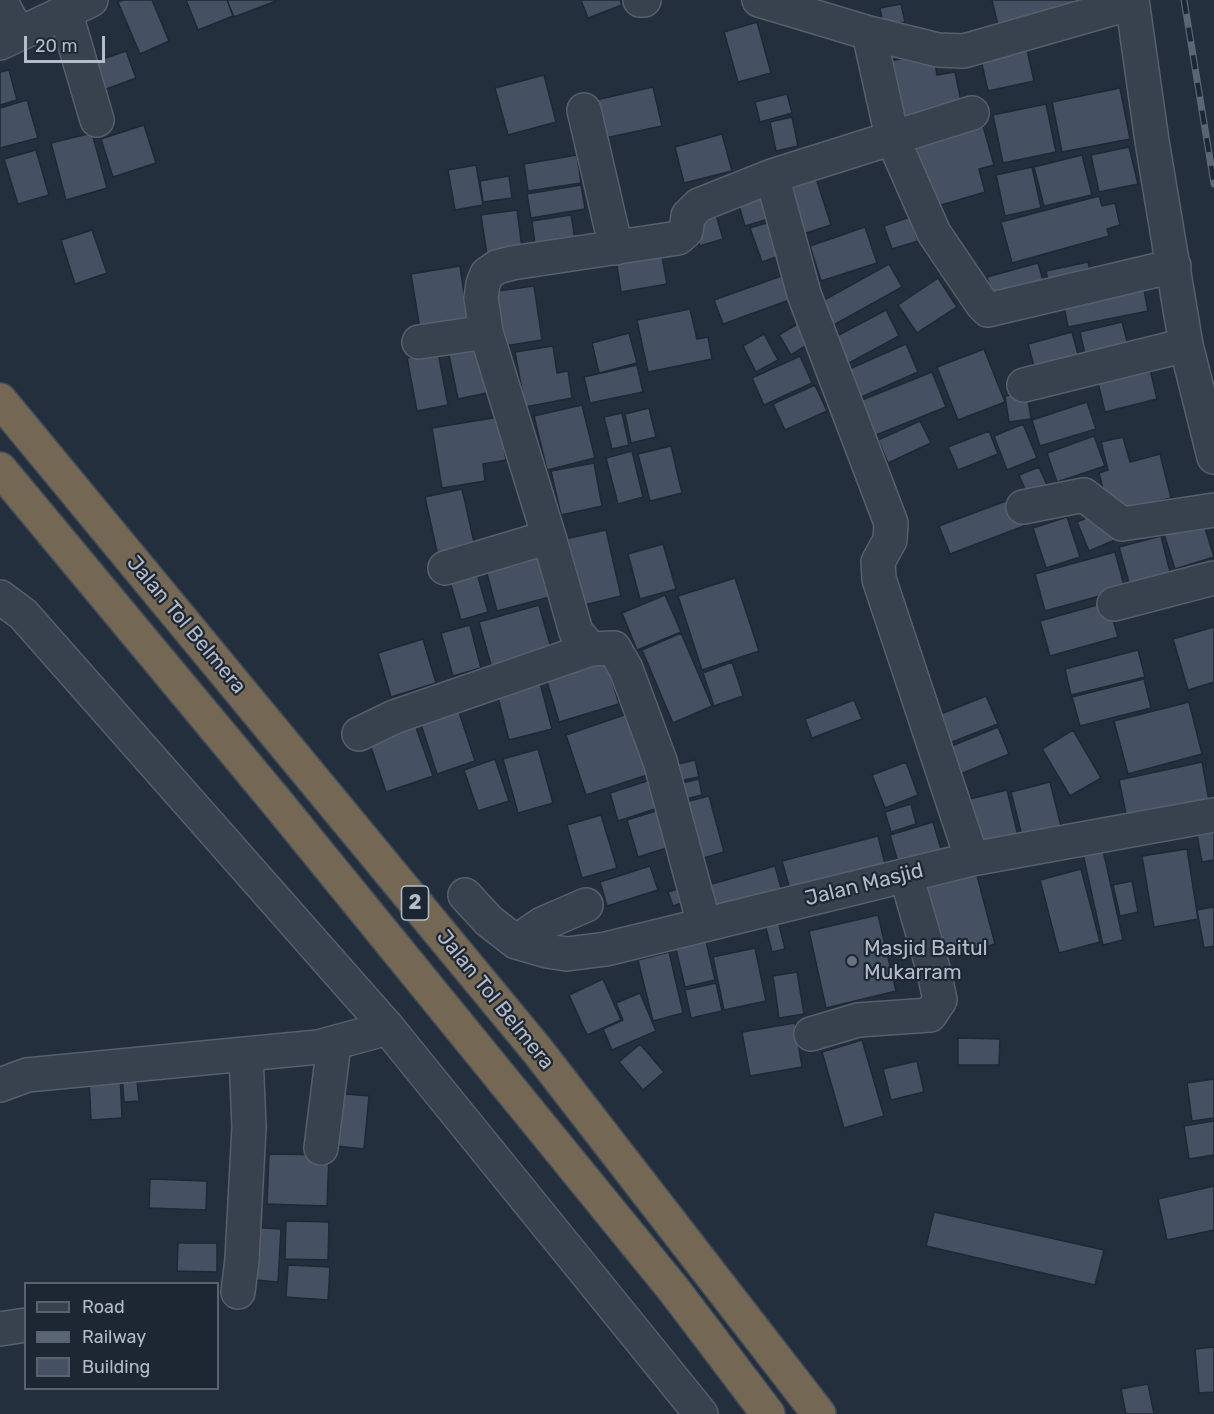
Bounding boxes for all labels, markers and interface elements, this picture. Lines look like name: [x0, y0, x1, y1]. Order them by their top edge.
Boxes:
scale bar: [27, 24, 108, 62]
text: 20 m: [35, 35, 77, 57]
street label: Jalan Tol Belmera: [121, 551, 251, 699]
street label: Jalan Masjid: [802, 858, 926, 912]
road number: 2: [402, 886, 428, 920]
street label: Jalan Tol Belmera: [431, 925, 559, 1075]
place label: Masjid Baitul Mukarram: [864, 936, 988, 986]
marker: Masjid Baitul Mukarram: [845, 954, 859, 968]
legend: [24, 1282, 219, 1390]
text: Road: [82, 1296, 125, 1318]
text: Railway: [82, 1326, 146, 1348]
text: Building: [82, 1356, 150, 1378]

